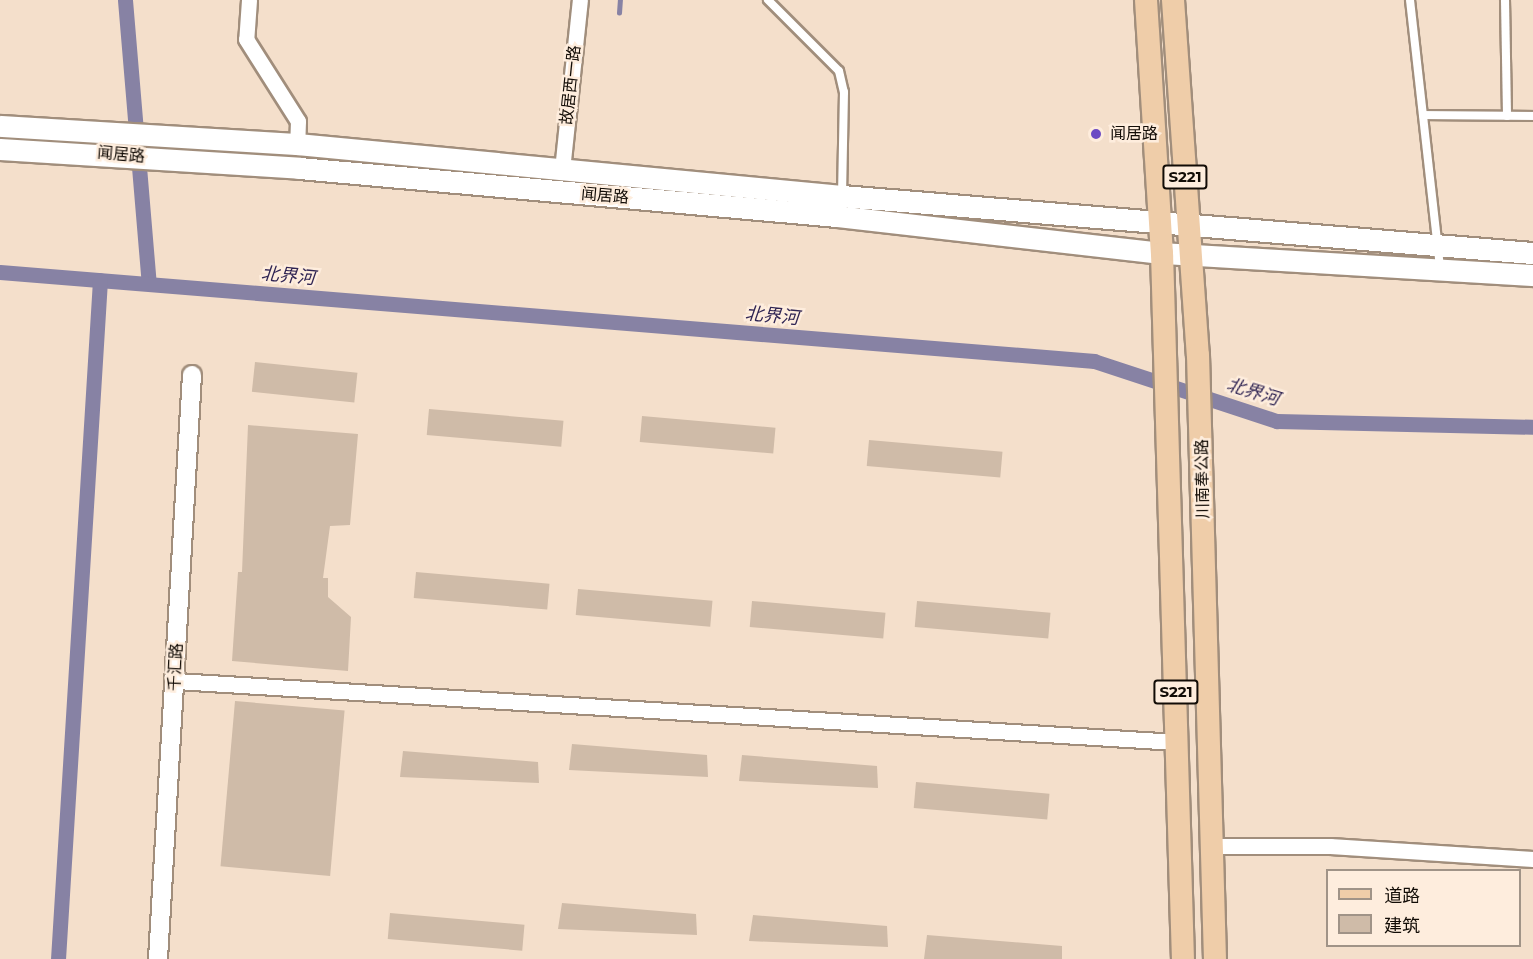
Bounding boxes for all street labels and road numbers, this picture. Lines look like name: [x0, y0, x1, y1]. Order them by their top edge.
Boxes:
street label: 故居西一路: [557, 44, 585, 126]
street label: 闻居路: [96, 143, 146, 167]
road number: S221: [1161, 165, 1209, 189]
street label: 闻居路: [580, 184, 630, 208]
street label: 川南奉公路: [1193, 439, 1213, 519]
street label: 千汇路: [165, 643, 187, 691]
road number: S221: [1152, 680, 1200, 704]

